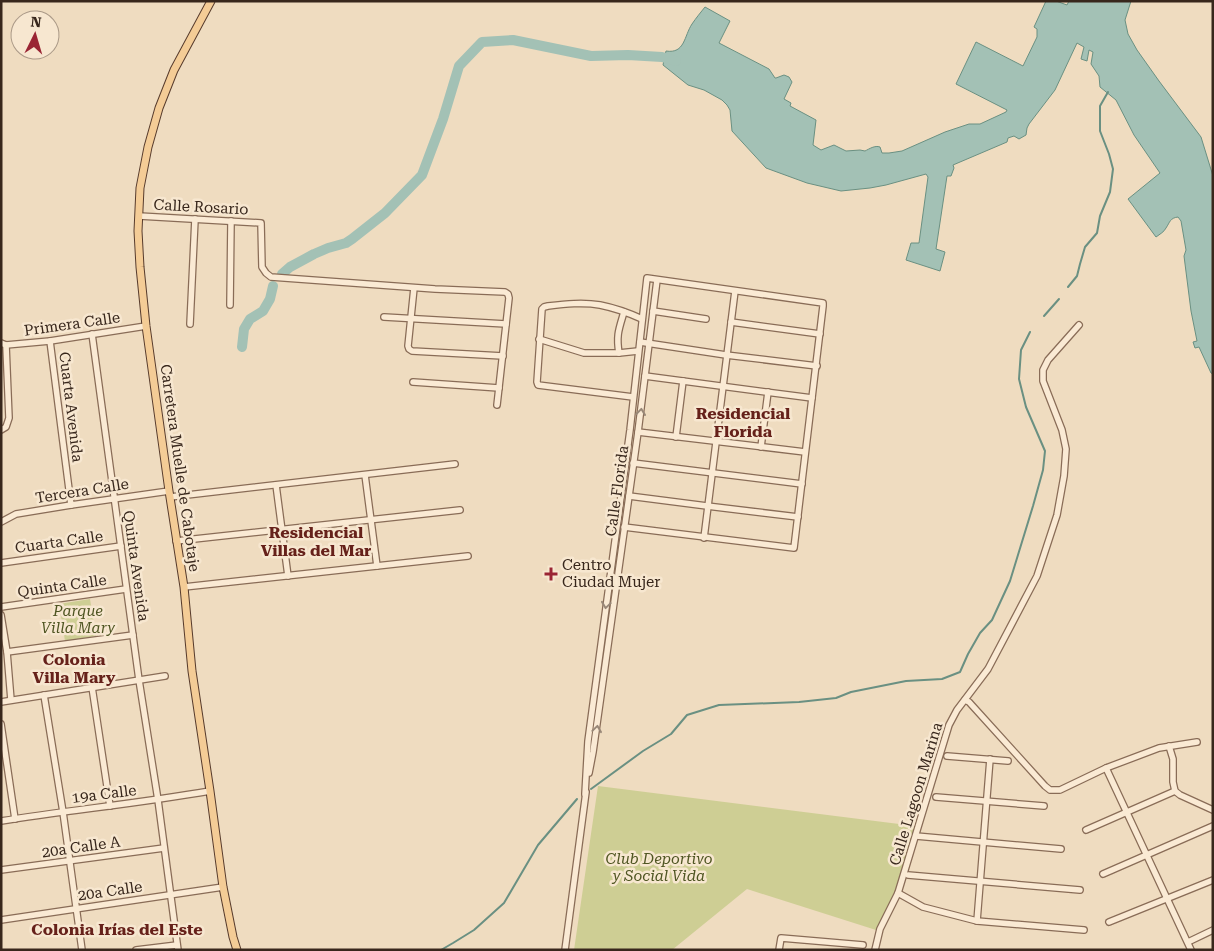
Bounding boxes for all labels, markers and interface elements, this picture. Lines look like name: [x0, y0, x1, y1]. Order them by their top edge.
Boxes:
north arrow: [10, 10, 60, 60]
text: N: [30, 14, 42, 31]
street label: Calle Rosario: [153, 196, 249, 218]
street label: Primera Calle: [23, 308, 121, 340]
street label: Cuarta Avenida: [55, 351, 87, 463]
street label: Carretera Muelle de Cabotaje: [156, 363, 204, 573]
district label: Residencial Florida: [696, 404, 791, 441]
one-way arrow: [635, 407, 645, 416]
street label: Calle Florida: [602, 444, 632, 538]
street label: Tercera Calle: [34, 475, 130, 507]
street label: Quinta Avenida: [119, 509, 153, 623]
district label: Residencial Villas del Mar: [261, 523, 371, 560]
street label: Cuarta Calle: [14, 527, 104, 557]
place label: Centro Ciudad Mujer: [562, 556, 661, 591]
marker: Centro Ciudad Mujer: [544, 567, 558, 581]
street label: Quinta Calle: [16, 571, 108, 601]
one-way arrow: [601, 601, 612, 609]
park label: Parque Villa Mary: [41, 602, 115, 637]
district label: Colonia Villa Mary: [33, 650, 116, 687]
street label: Calle Lagoon Marina: [886, 720, 946, 868]
one-way arrow: [591, 724, 601, 733]
street label: 19a Calle: [71, 781, 137, 807]
street label: 20a Calle A: [40, 832, 122, 861]
park label: Club Deportivo y Social Vida: [606, 850, 713, 885]
street label: 20a Calle: [77, 878, 143, 904]
district label: Colonia Irías del Este: [31, 920, 203, 939]

